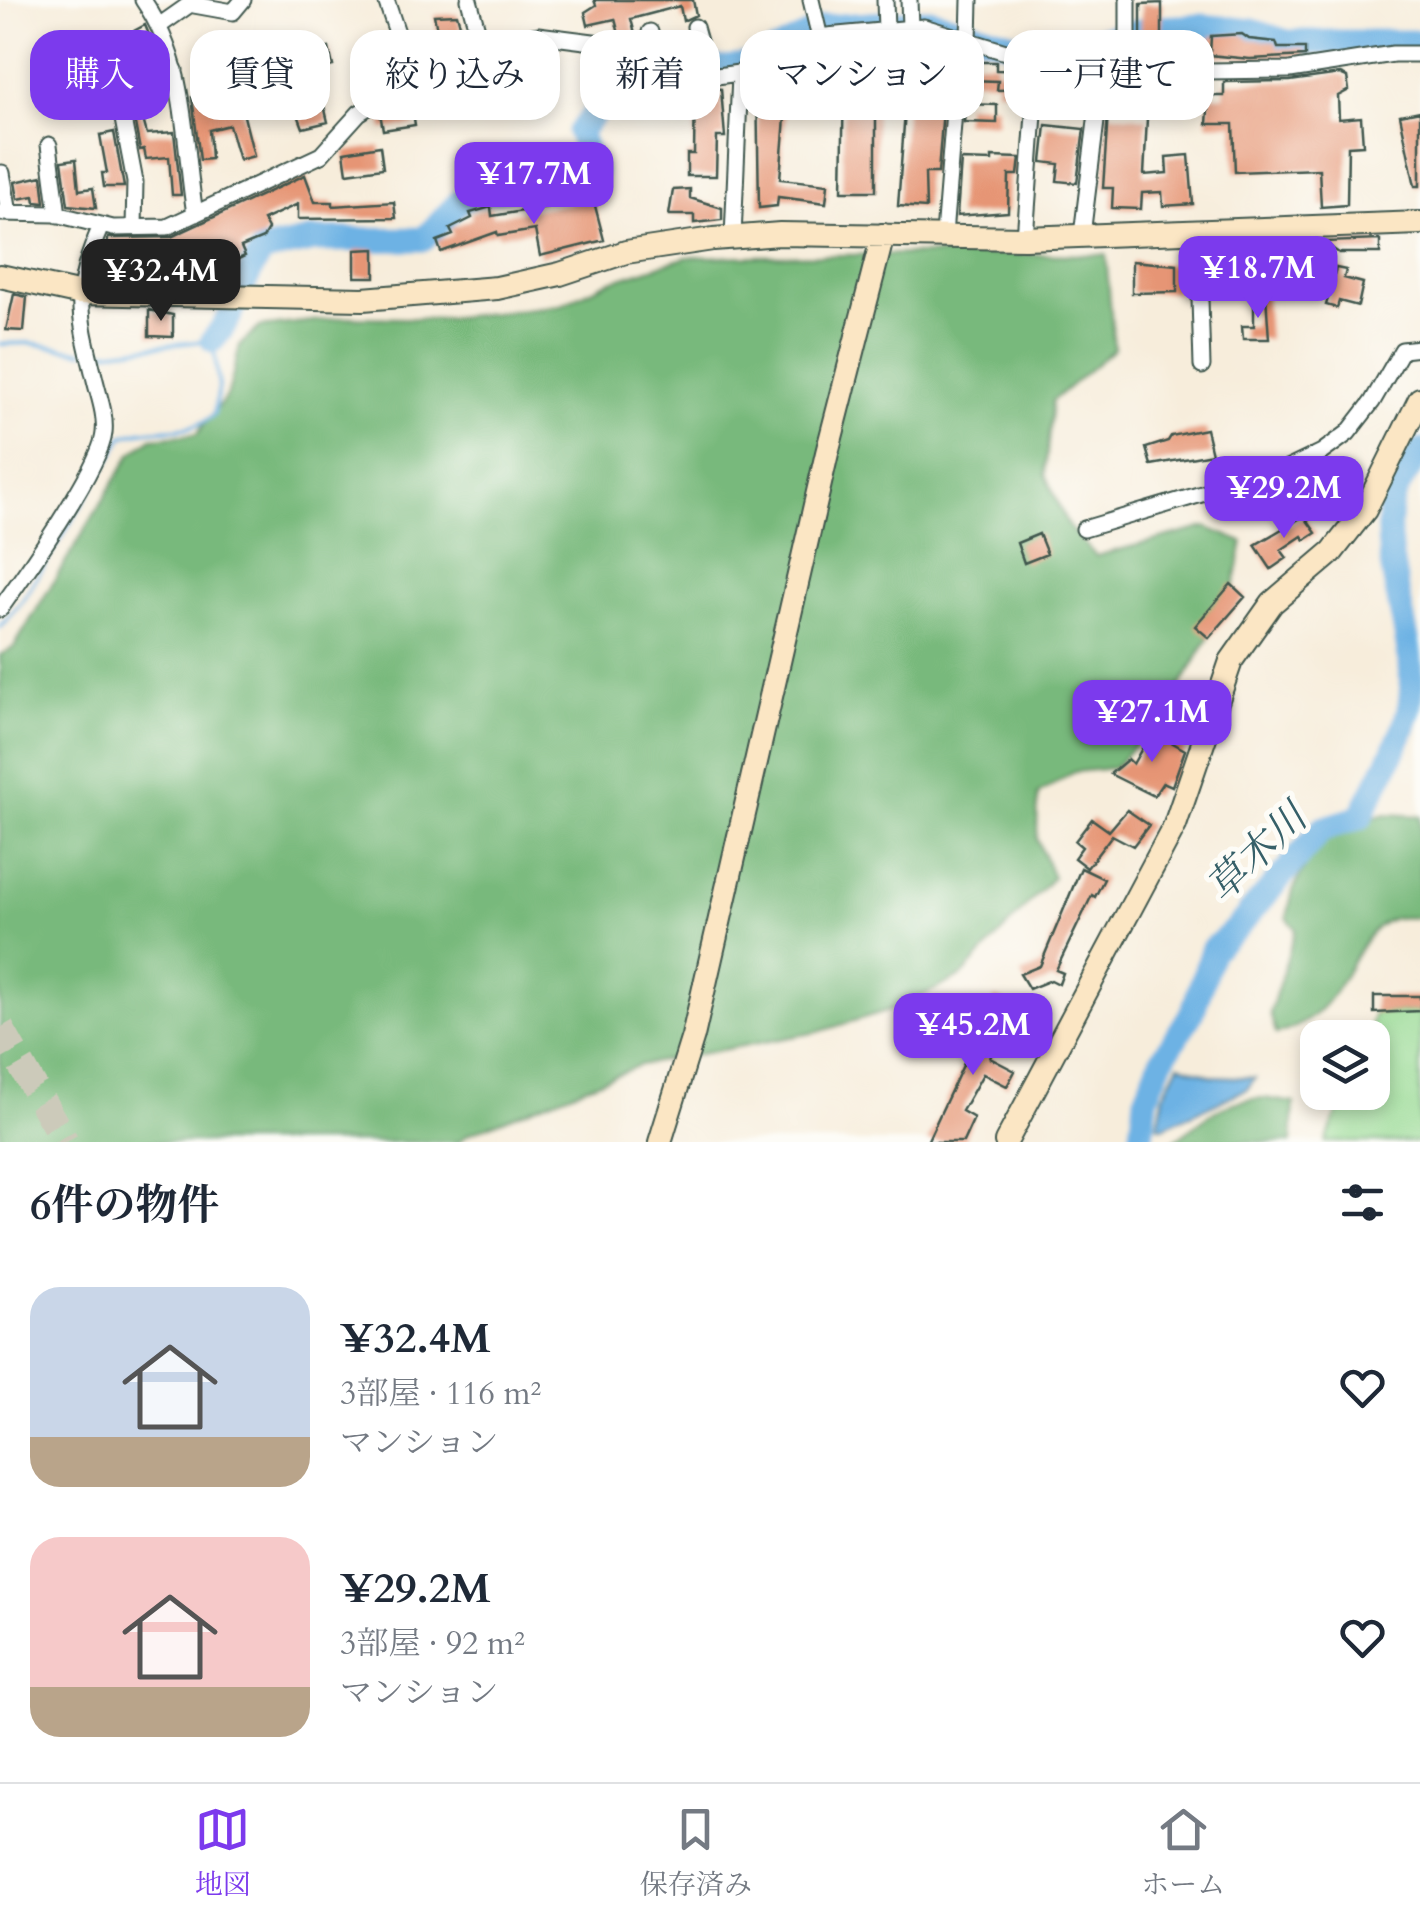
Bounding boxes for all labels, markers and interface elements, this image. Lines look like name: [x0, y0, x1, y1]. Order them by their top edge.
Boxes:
chip: 購入: [30, 30, 170, 120]
chip: 賃貸: [190, 30, 330, 120]
chip: 絞り込み: [350, 30, 560, 120]
chip: 新着: [580, 30, 720, 120]
chip: マンション: [740, 30, 984, 120]
chip: 一戸建て: [1004, 30, 1214, 120]
pin: ¥17.7M: [453, 142, 615, 227]
text: ¥17.7M: [476, 152, 592, 196]
pin: ¥18.7M: [1177, 236, 1339, 321]
pin: ¥32.4M: [80, 239, 242, 324]
text: ¥18.7M: [1200, 246, 1316, 290]
text: ¥32.4M: [103, 249, 219, 293]
pin: ¥29.2M: [1203, 456, 1365, 541]
text: ¥29.2M: [1226, 466, 1342, 510]
pin: ¥27.1M: [1071, 680, 1233, 765]
text: ¥27.1M: [1094, 690, 1210, 734]
water label: 草木川: [1195, 789, 1322, 915]
pin: ¥45.2M: [892, 993, 1054, 1078]
text: ¥45.2M: [915, 1003, 1031, 1047]
map controls: [1300, 1020, 1390, 1110]
button: layers: [1300, 1020, 1390, 1110]
icon: filters: [1335, 1175, 1390, 1230]
text: 6件の物件: [30, 1177, 220, 1234]
text: ¥32.4M: [340, 1310, 491, 1367]
icon: home: [110, 1327, 230, 1447]
icon: heart: [1335, 1360, 1390, 1415]
text: 3部屋 · 116 m²: [340, 1372, 541, 1416]
text: マンション: [340, 1421, 499, 1465]
text: ¥29.2M: [340, 1560, 491, 1617]
icon: home: [110, 1577, 230, 1697]
icon: heart: [1335, 1610, 1390, 1665]
text: 3部屋 · 92 m²: [340, 1622, 525, 1666]
text: マンション: [340, 1671, 499, 1715]
tab: 地図: [195, 1802, 251, 1904]
tab: 保存済み: [640, 1802, 752, 1904]
tab: ホーム: [1141, 1802, 1225, 1904]

